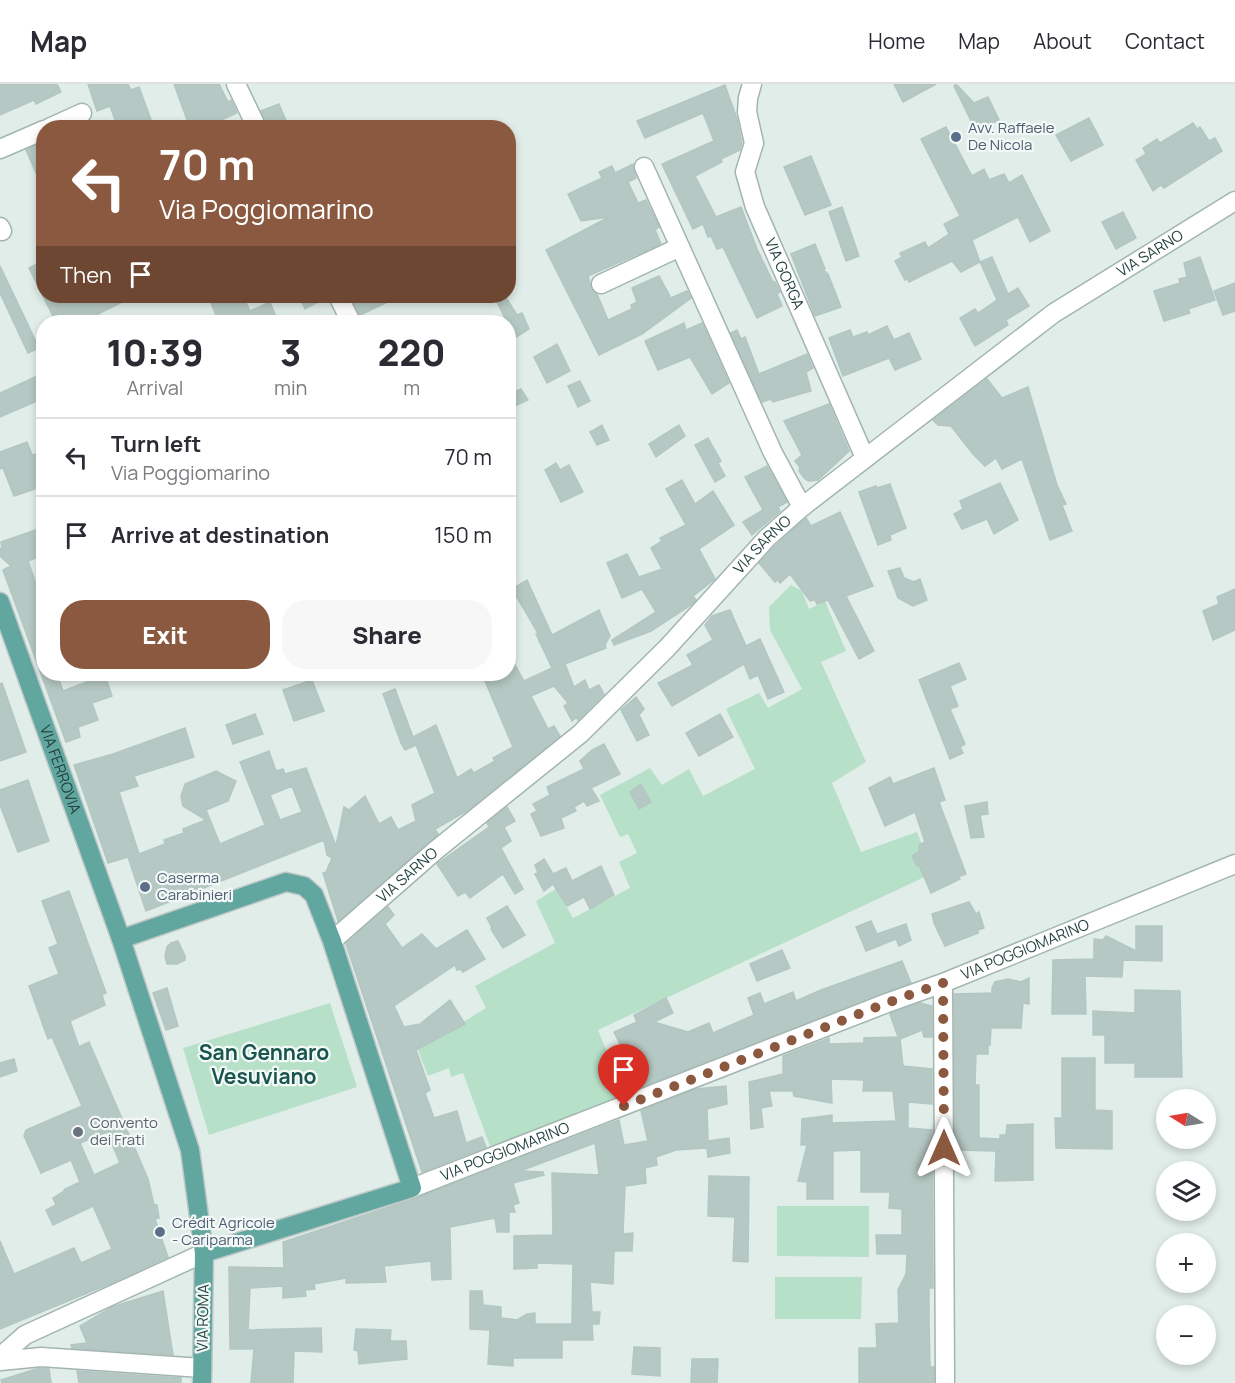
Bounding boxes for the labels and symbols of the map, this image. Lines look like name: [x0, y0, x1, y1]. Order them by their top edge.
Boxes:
place label: Avv. Raffaele De Nicola: [968, 117, 1055, 155]
marker: Avv. Raffaele De Nicola: [949, 130, 963, 144]
street label: VIA SARNO: [1113, 224, 1187, 282]
street label: VIA GORGA: [760, 235, 810, 313]
street label: VIA SARNO: [728, 510, 796, 578]
street label: VIA FERROVIA: [35, 722, 86, 817]
street label: VIA SARNO: [372, 842, 442, 907]
place label: Caserma Carabinieri: [157, 867, 232, 905]
marker: Caserma Carabinieri: [138, 880, 152, 894]
street label: VIA POGGIOMARINO: [958, 913, 1092, 985]
district label: San Gennaro Vesuviano: [199, 1038, 329, 1090]
pin: [598, 1044, 649, 1106]
north arrow: [1156, 1089, 1216, 1149]
place label: Convento dei Frati: [90, 1112, 158, 1150]
position arrow: [912, 1116, 976, 1180]
street label: VIA POGGIOMARINO: [437, 1117, 573, 1186]
marker: Convento dei Frati: [71, 1125, 85, 1139]
place label: Crédit Agricole - Cariparma: [172, 1212, 275, 1250]
marker: Crédit Agricole - Cariparma: [153, 1225, 167, 1239]
street label: VIA ROMA: [191, 1284, 214, 1352]

